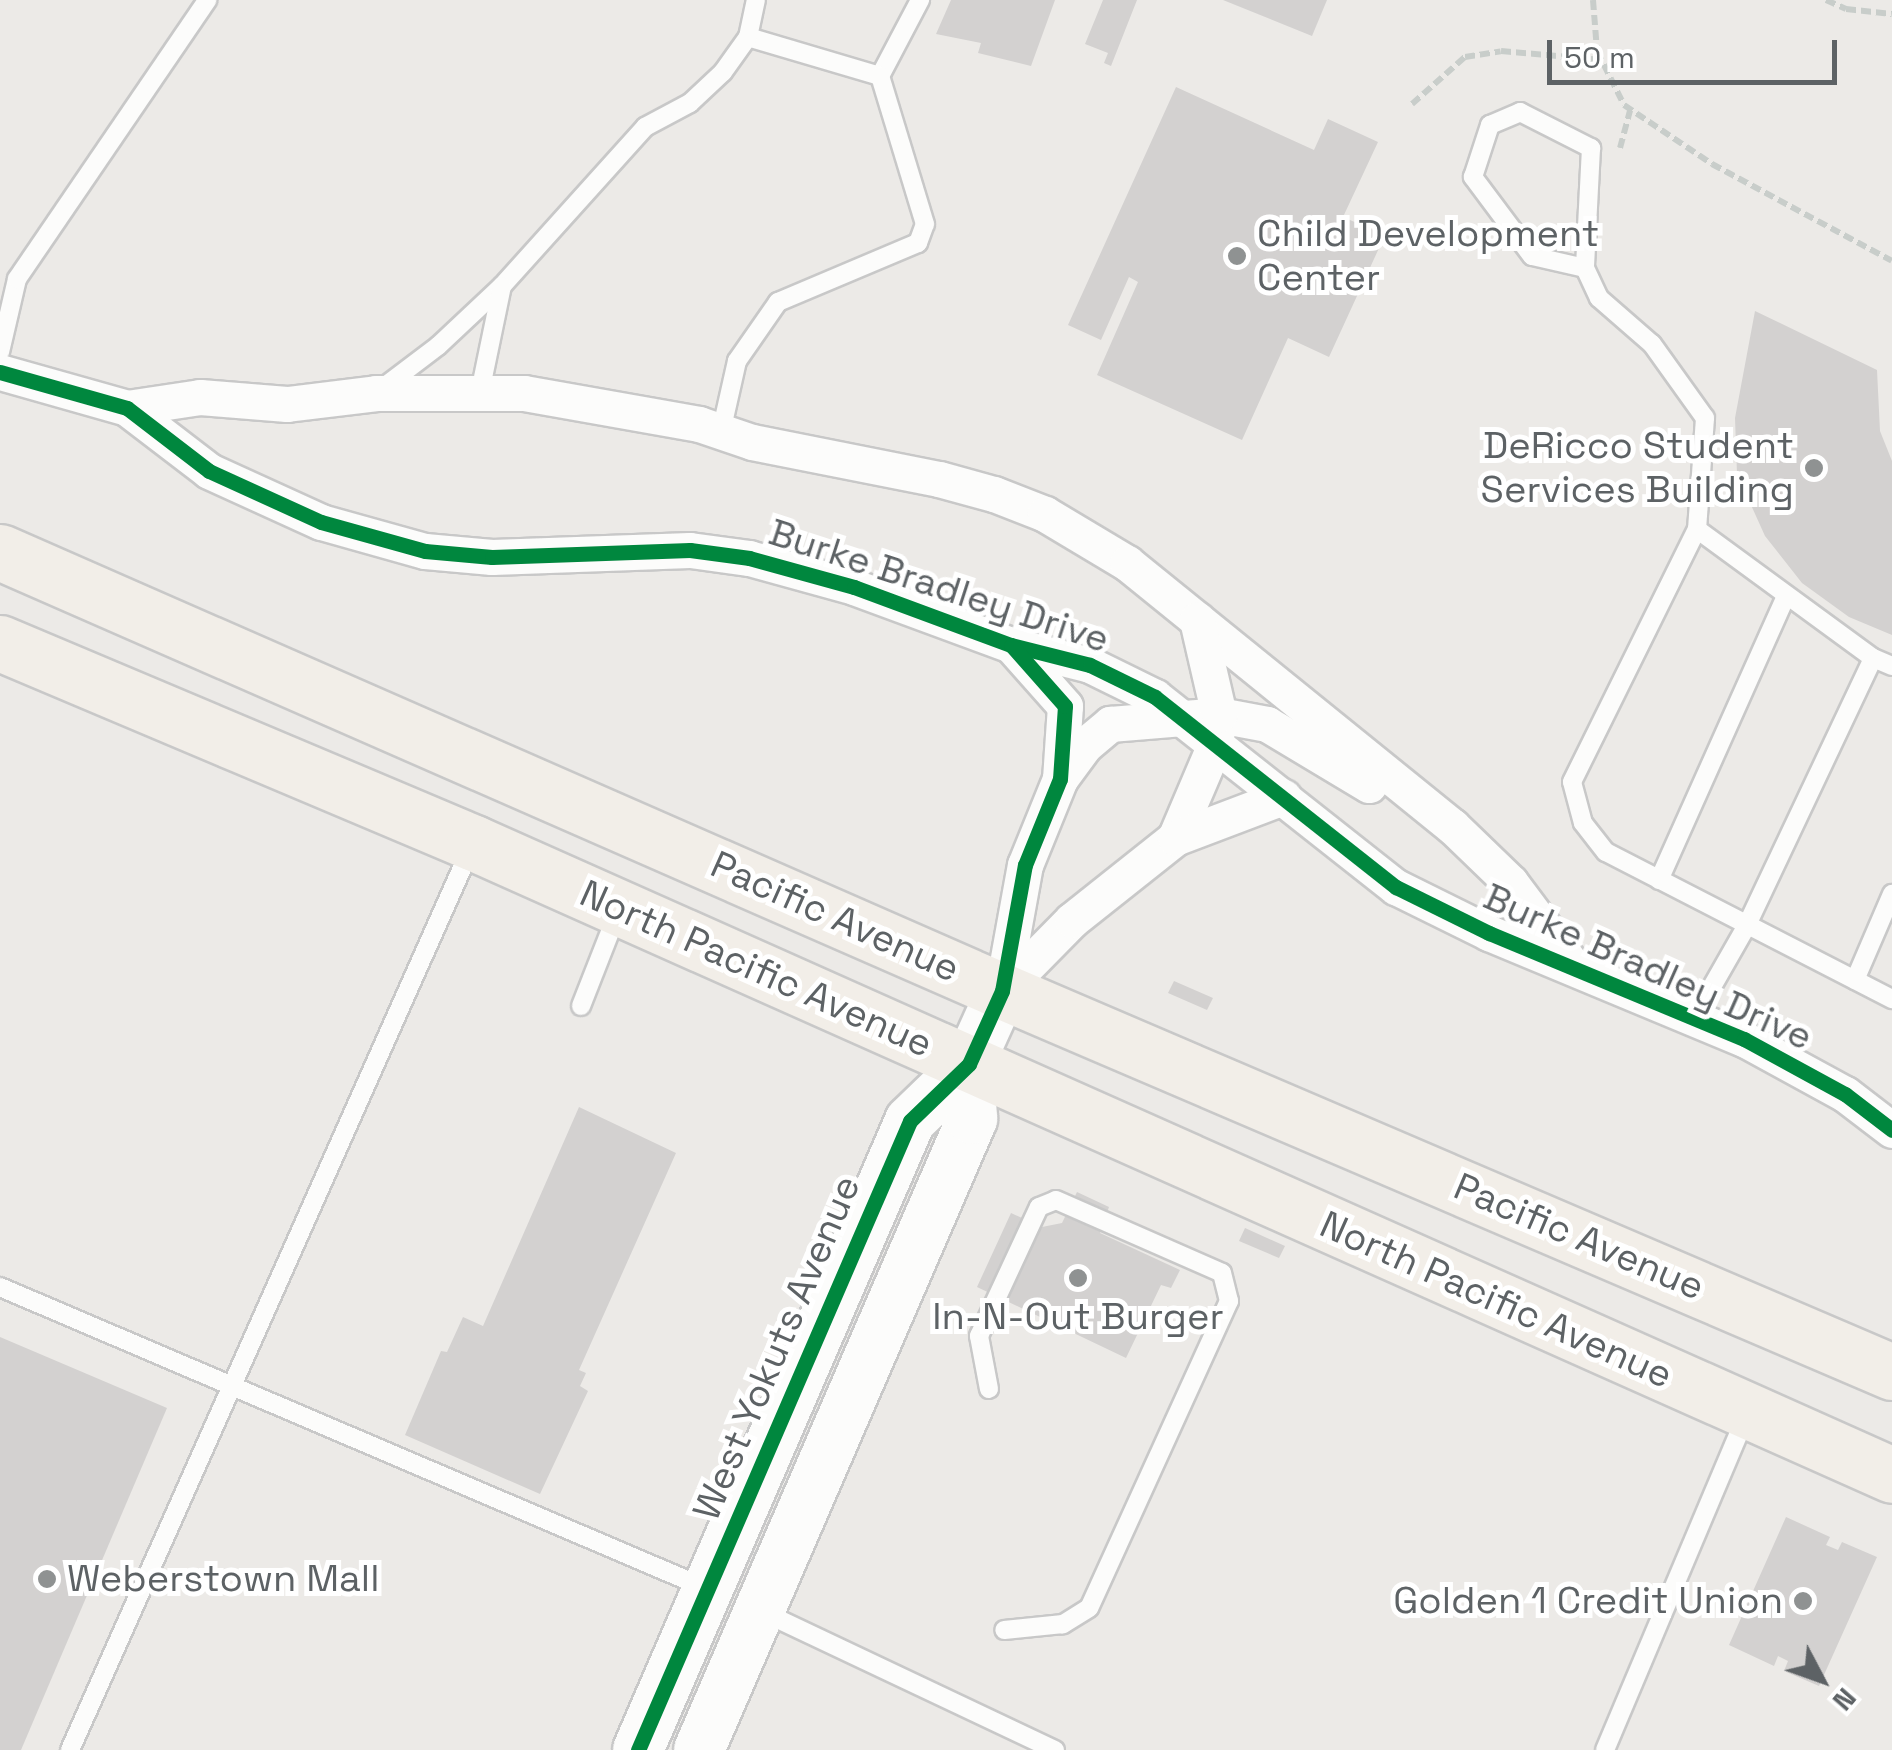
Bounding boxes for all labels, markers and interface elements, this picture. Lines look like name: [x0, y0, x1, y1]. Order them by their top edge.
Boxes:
scale bar: [1552, 20, 1842, 82]
text: 50 m: [1564, 38, 1635, 77]
place label: Child Development Center: [1257, 211, 1599, 300]
marker: Child Development Center: [1226, 245, 1248, 267]
place label: DeRicco Student Services Building: [1481, 423, 1794, 512]
marker: DeRicco Student Services Building: [1803, 457, 1825, 479]
street label: Burke Bradley Drive: [763, 509, 1115, 663]
street label: Pacific Avenue: [703, 842, 967, 992]
street label: North Pacific Avenue: [573, 871, 939, 1067]
street label: Burke Bradley Drive: [1477, 874, 1819, 1060]
street label: Pacific Avenue: [1447, 1164, 1711, 1310]
street label: West Yokuts Avenue: [684, 1169, 870, 1527]
street label: North Pacific Avenue: [1313, 1202, 1679, 1398]
marker: In-N-Out Burger: [1067, 1267, 1089, 1289]
place label: In-N-Out Burger: [932, 1294, 1224, 1340]
place label: Weberstown Mall: [67, 1556, 379, 1602]
marker: Weberstown Mall: [36, 1568, 58, 1590]
place label: Golden 1 Credit Union: [1393, 1578, 1783, 1624]
marker: Golden 1 Credit Union: [1792, 1590, 1814, 1612]
north arrow: [1772, 1630, 1872, 1730]
text: N: [1825, 1681, 1864, 1719]

